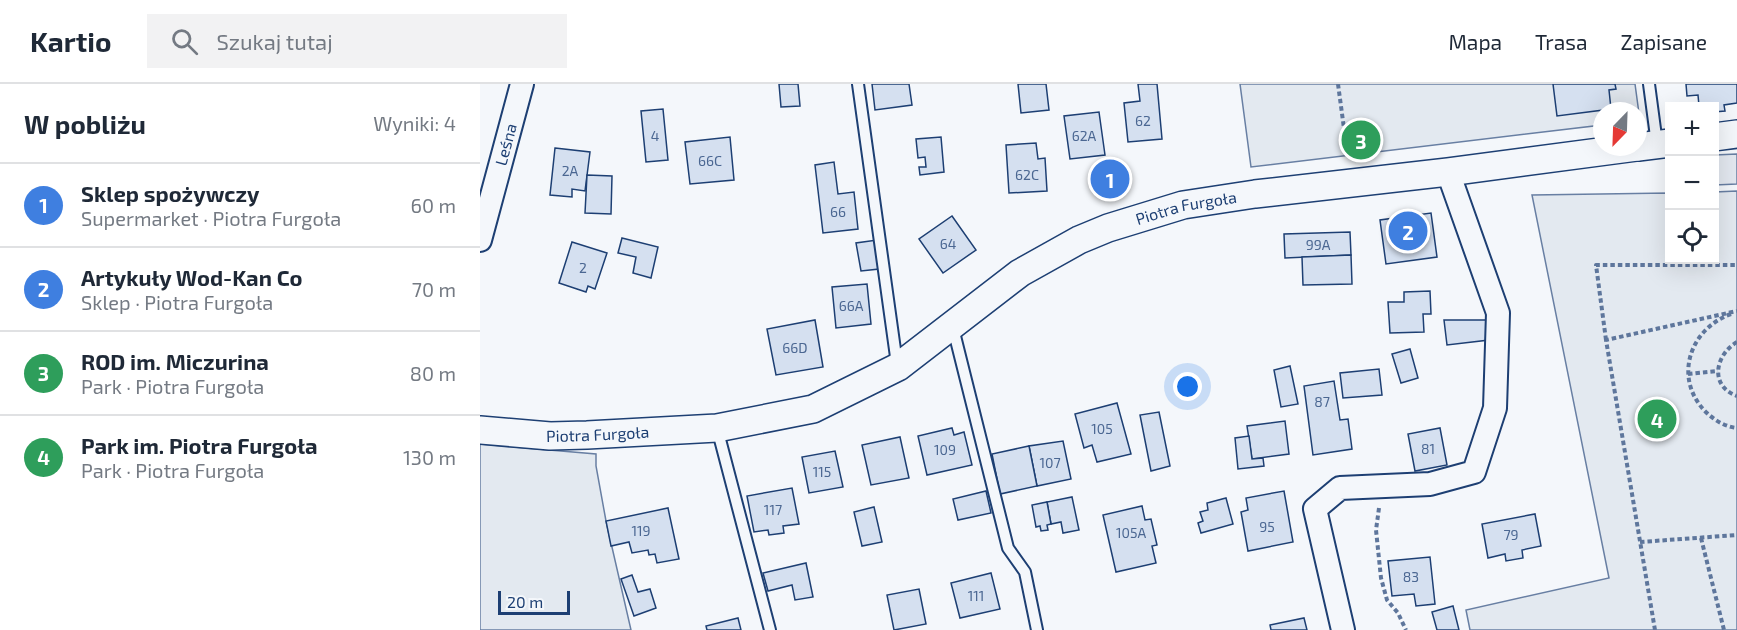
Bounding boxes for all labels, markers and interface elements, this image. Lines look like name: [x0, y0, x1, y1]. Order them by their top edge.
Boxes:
search box: [147, 14, 567, 68]
text: Kartio: [30, 24, 111, 58]
icon: search: [168, 25, 201, 58]
text: Szukaj tutaj: [216, 28, 333, 54]
text: Mapa: [1448, 29, 1502, 54]
text: Trasa: [1535, 29, 1588, 54]
text: Zapisane: [1621, 29, 1707, 54]
north arrow: [1593, 102, 1647, 156]
map controls: [1665, 102, 1719, 264]
button: +: [1665, 102, 1719, 156]
text: W pobliżu: [24, 108, 146, 139]
text: Wyniki: 4: [373, 111, 456, 135]
house number: 62: [1135, 112, 1151, 129]
pin: 3: [1342, 118, 1380, 162]
street label: Leśna: [490, 121, 520, 168]
house number: 4: [651, 127, 659, 144]
house number: 62A: [1072, 127, 1097, 144]
house number: 66C: [698, 152, 722, 169]
pin: 1: [1090, 156, 1130, 202]
button: −: [1665, 156, 1719, 210]
house number: 2A: [562, 162, 579, 179]
house number: 62C: [1015, 166, 1039, 183]
text: Sklep spożywczy: [81, 180, 259, 206]
street label: Piotra Furgoła: [1133, 187, 1238, 228]
text: 1: [39, 193, 48, 217]
text: 60 m: [411, 193, 456, 217]
house number: 66: [830, 203, 846, 220]
text: Supermarket · Piotra Furgoła: [81, 206, 341, 230]
pin: 2: [1388, 208, 1428, 254]
button: locate: [1665, 210, 1719, 264]
house number: 64: [940, 235, 956, 252]
house number: 99A: [1306, 236, 1331, 253]
house number: 2: [579, 259, 587, 276]
text: Artykuły Wod-Kan Co: [81, 264, 303, 290]
text: 2: [38, 277, 49, 301]
text: 70 m: [412, 277, 456, 301]
text: Sklep · Piotra Furgoła: [81, 290, 273, 314]
house number: 66A: [839, 297, 864, 314]
house number: 66D: [782, 339, 808, 356]
text: ROD im. Miczurina: [81, 348, 269, 374]
text: 3: [38, 361, 49, 385]
text: 80 m: [410, 361, 456, 385]
your location: [1173, 372, 1202, 401]
text: Park · Piotra Furgoła: [81, 374, 264, 398]
house number: 87: [1314, 393, 1330, 410]
pin: 4: [1638, 396, 1676, 442]
house number: 105: [1091, 420, 1113, 437]
street label: Piotra Furgoła: [546, 422, 650, 445]
text: Park im. Piotra Furgoła: [81, 432, 318, 458]
house number: 81: [1421, 440, 1435, 457]
house number: 109: [934, 441, 956, 458]
text: 4: [37, 445, 50, 469]
text: 130 m: [403, 445, 456, 469]
house number: 107: [1039, 454, 1061, 471]
text: Park · Piotra Furgoła: [81, 458, 264, 482]
house number: 115: [813, 463, 831, 480]
house number: 117: [764, 501, 782, 518]
house number: 95: [1259, 518, 1275, 535]
house number: 119: [631, 522, 651, 539]
house number: 105A: [1116, 524, 1146, 541]
house number: 79: [1503, 526, 1519, 543]
house number: 83: [1403, 568, 1419, 585]
house number: 111: [968, 587, 984, 604]
scale bar: [498, 588, 570, 616]
text: 20 m: [507, 592, 543, 611]

